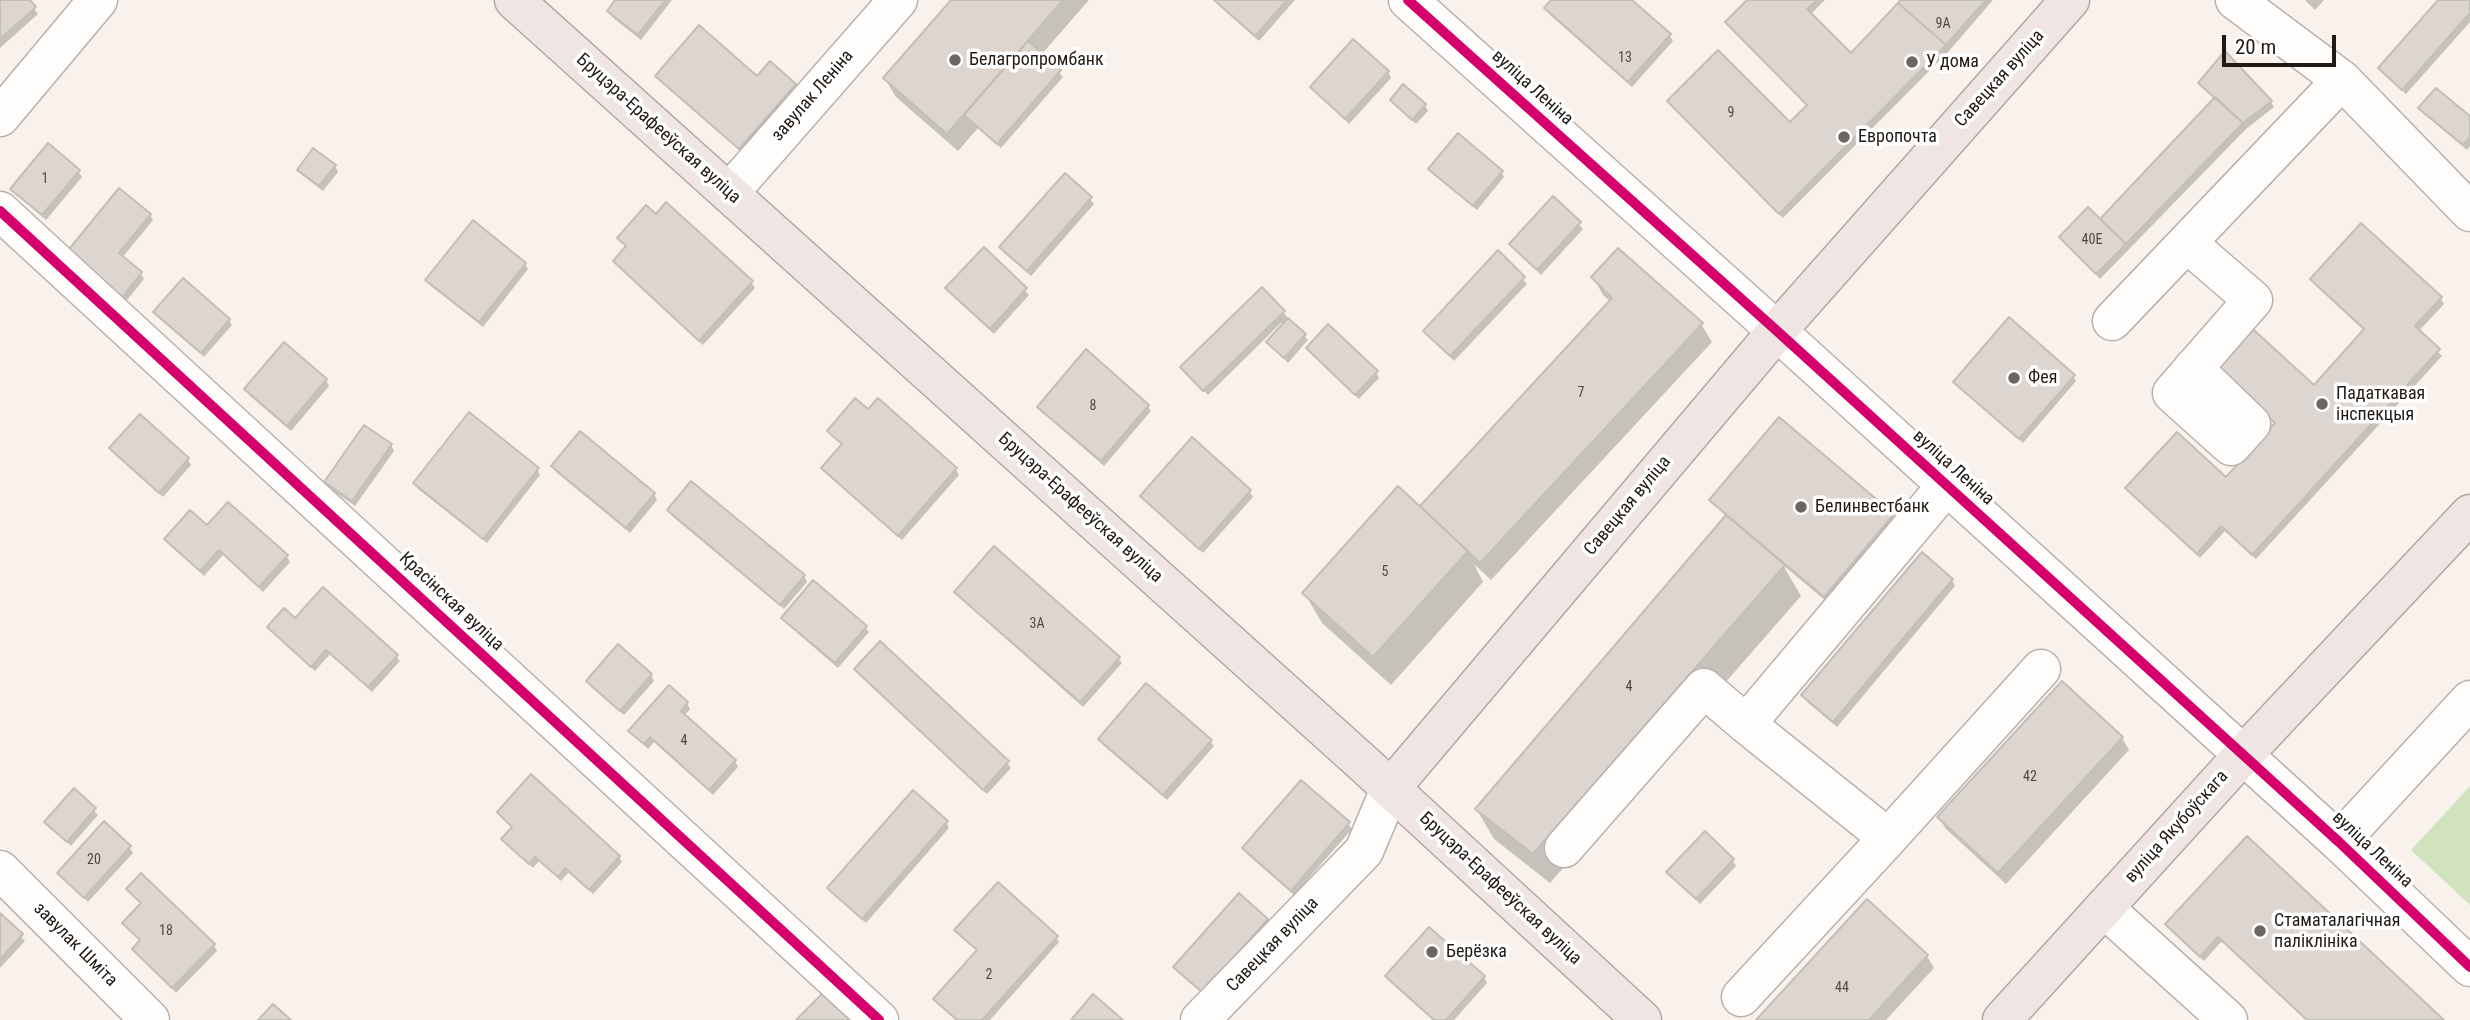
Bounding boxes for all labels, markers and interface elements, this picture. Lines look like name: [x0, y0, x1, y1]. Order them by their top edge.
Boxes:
house number: 9А: [1936, 16, 1950, 32]
scale bar: [2225, 21, 2339, 65]
street label: Савецкая вуліца: [1951, 26, 2049, 132]
text: 20 m: [2235, 35, 2276, 59]
street label: завулак Леніна: [767, 46, 859, 146]
street label: вуліца Леніна: [1487, 46, 1577, 130]
street label: Бруцэра-Ерафееўская вуліца: [571, 49, 745, 209]
place label: Белагропромбанк: [969, 49, 1104, 71]
house number: 13: [1618, 50, 1632, 66]
place label: У дома: [1926, 51, 1979, 73]
marker: Белагропромбанк: [947, 52, 963, 68]
marker: У дома: [1904, 54, 1920, 70]
house number: 9: [1728, 105, 1734, 121]
place label: Европочта: [1858, 126, 1937, 148]
marker: Европочта: [1836, 129, 1852, 145]
house number: 1: [42, 171, 48, 187]
house number: 40Е: [2082, 232, 2102, 248]
place label: Фея: [2028, 367, 2057, 389]
marker: Фея: [2006, 370, 2022, 386]
place label: Падаткавая інспекцыя: [2336, 383, 2425, 426]
house number: 7: [1578, 385, 1584, 401]
marker: Падаткавая інспекцыя: [2314, 396, 2330, 412]
house number: 8: [1090, 398, 1096, 414]
street label: вуліца Леніна: [1908, 426, 1998, 510]
street label: Бруцэра-Ерафееўская вуліца: [993, 428, 1167, 588]
street label: Савецкая вуліца: [1580, 452, 1676, 560]
place label: Белинвестбанк: [1815, 496, 1929, 518]
marker: Белинвестбанк: [1793, 499, 1809, 515]
street label: Красінская вуліца: [394, 548, 508, 656]
house number: 5: [1382, 564, 1388, 580]
house number: 3А: [1030, 616, 1044, 632]
house number: 4: [1626, 679, 1632, 695]
house number: 4: [681, 733, 687, 749]
street label: вуліца Якубоўскага: [2121, 766, 2233, 888]
house number: 42: [2023, 769, 2037, 785]
street label: вуліца Леніна: [2327, 807, 2417, 893]
street label: Бруцэра-Ерафееўская вуліца: [1414, 808, 1586, 970]
house number: 20: [87, 852, 101, 868]
street label: Савецкая вуліца: [1222, 893, 1324, 997]
street label: завулак Шміта: [29, 899, 121, 991]
place label: Стаматалагічная паліклініка: [2274, 910, 2400, 953]
house number: 18: [159, 923, 173, 939]
marker: Стаматалагічная паліклініка: [2252, 923, 2268, 939]
place label: Берёзка: [1446, 941, 1507, 963]
marker: Берёзка: [1424, 944, 1440, 960]
house number: 2: [986, 967, 992, 983]
house number: 44: [1835, 980, 1849, 996]

